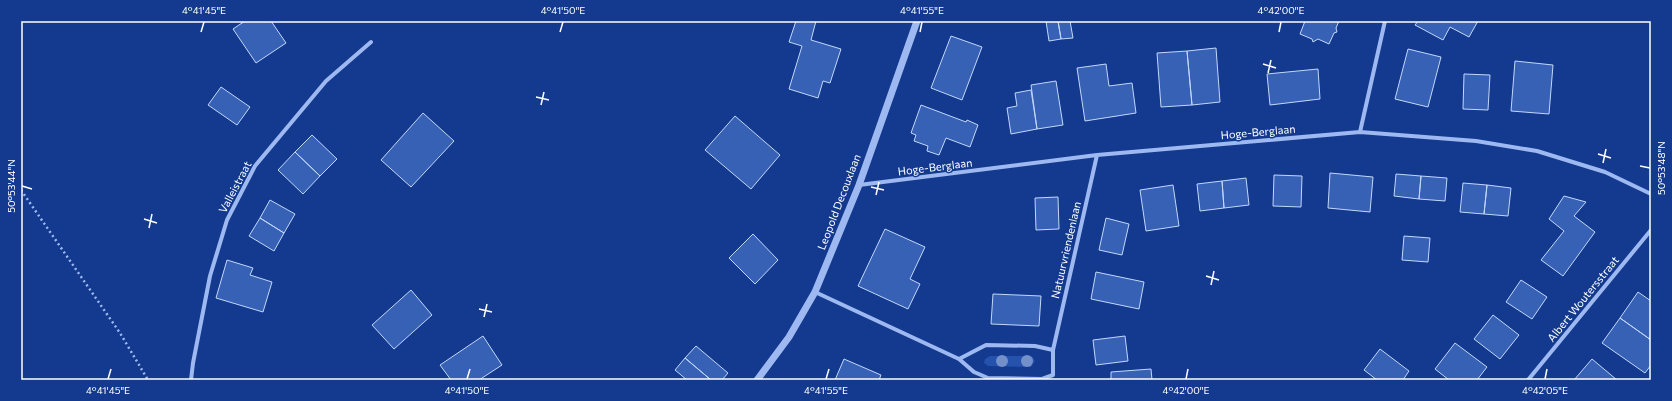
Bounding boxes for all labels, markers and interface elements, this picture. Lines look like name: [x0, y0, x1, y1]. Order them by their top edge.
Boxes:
text: 4°41'45"E: [182, 4, 226, 16]
text: 4°41'50"E: [541, 4, 585, 16]
text: 4°41'55"E: [900, 4, 944, 16]
text: 4°42'00"E: [1258, 4, 1304, 16]
street label: Hoge-Berglaan: [1220, 122, 1296, 141]
text: 50°53'48"N: [1655, 141, 1667, 195]
street label: Leopold Decouxlaan: [814, 152, 863, 252]
street label: Hoge-Berglaan: [897, 155, 973, 178]
street label: Valleistraat: [216, 158, 254, 215]
text: 50°53'44"N: [5, 159, 17, 213]
street label: Natuurvriendenlaan: [1048, 200, 1083, 300]
street label: Albert Woutersstraat: [1544, 253, 1621, 344]
text: 4°41'45"E: [86, 384, 130, 396]
text: 4°41'50"E: [445, 384, 489, 396]
text: 4°41'55"E: [804, 384, 848, 396]
text: 4°42'00"E: [1163, 384, 1209, 396]
text: 4°42'05"E: [1522, 384, 1568, 396]

